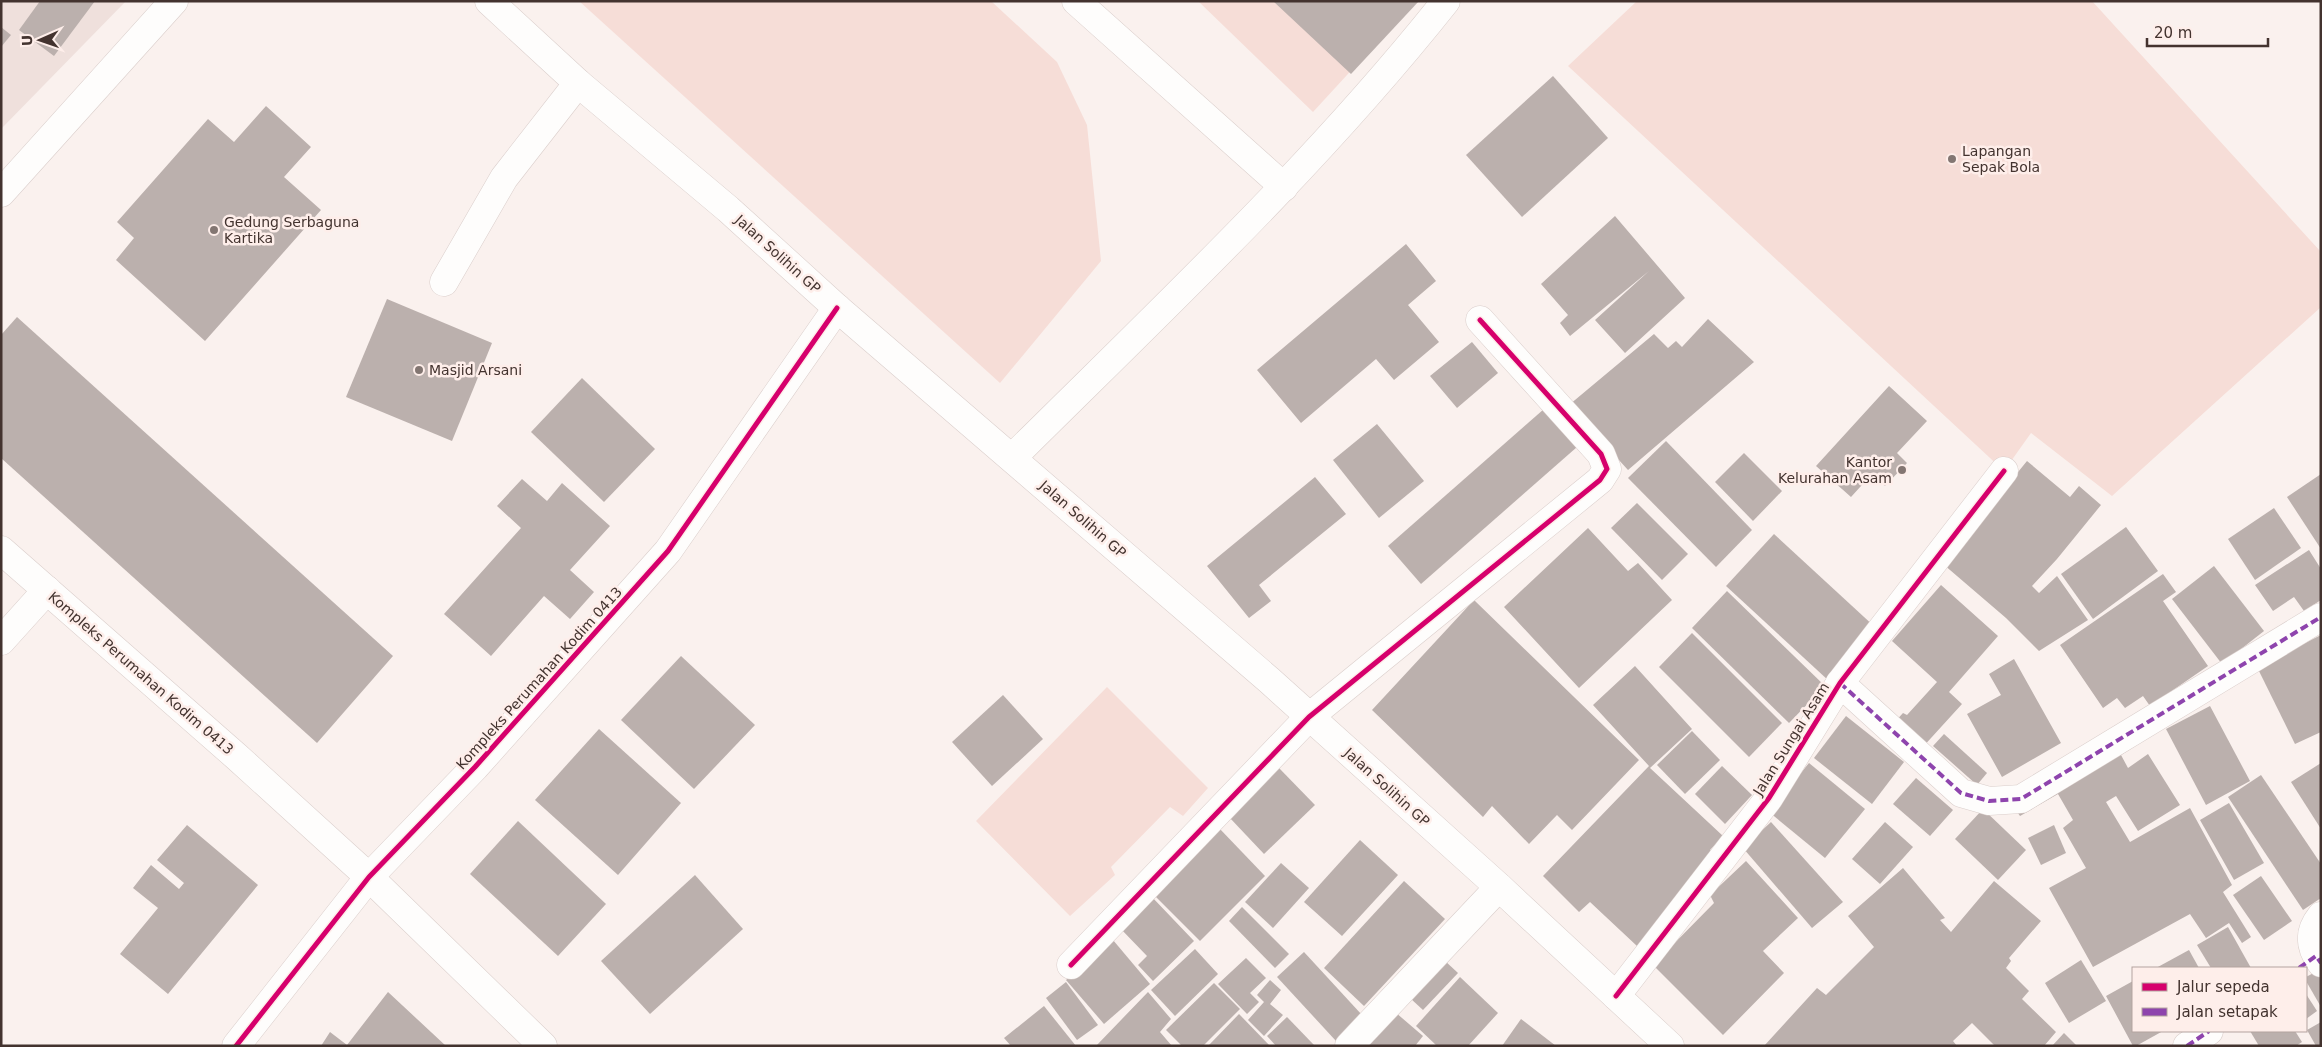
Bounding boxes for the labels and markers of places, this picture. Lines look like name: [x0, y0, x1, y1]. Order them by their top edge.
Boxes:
place label: Lapangan Sepak Bola: [1962, 143, 2040, 175]
marker: Lapangan Sepak Bola: [1946, 153, 1958, 165]
place label: Gedung Serbaguna Kartika: [224, 214, 359, 246]
marker: Gedung Serbaguna Kartika: [208, 224, 220, 236]
place label: Masjid Arsani: [429, 362, 522, 378]
marker: Masjid Arsani: [413, 364, 425, 376]
place label: Kantor Kelurahan Asam: [1778, 454, 1892, 486]
marker: Kantor Kelurahan Asam: [1896, 464, 1908, 476]

